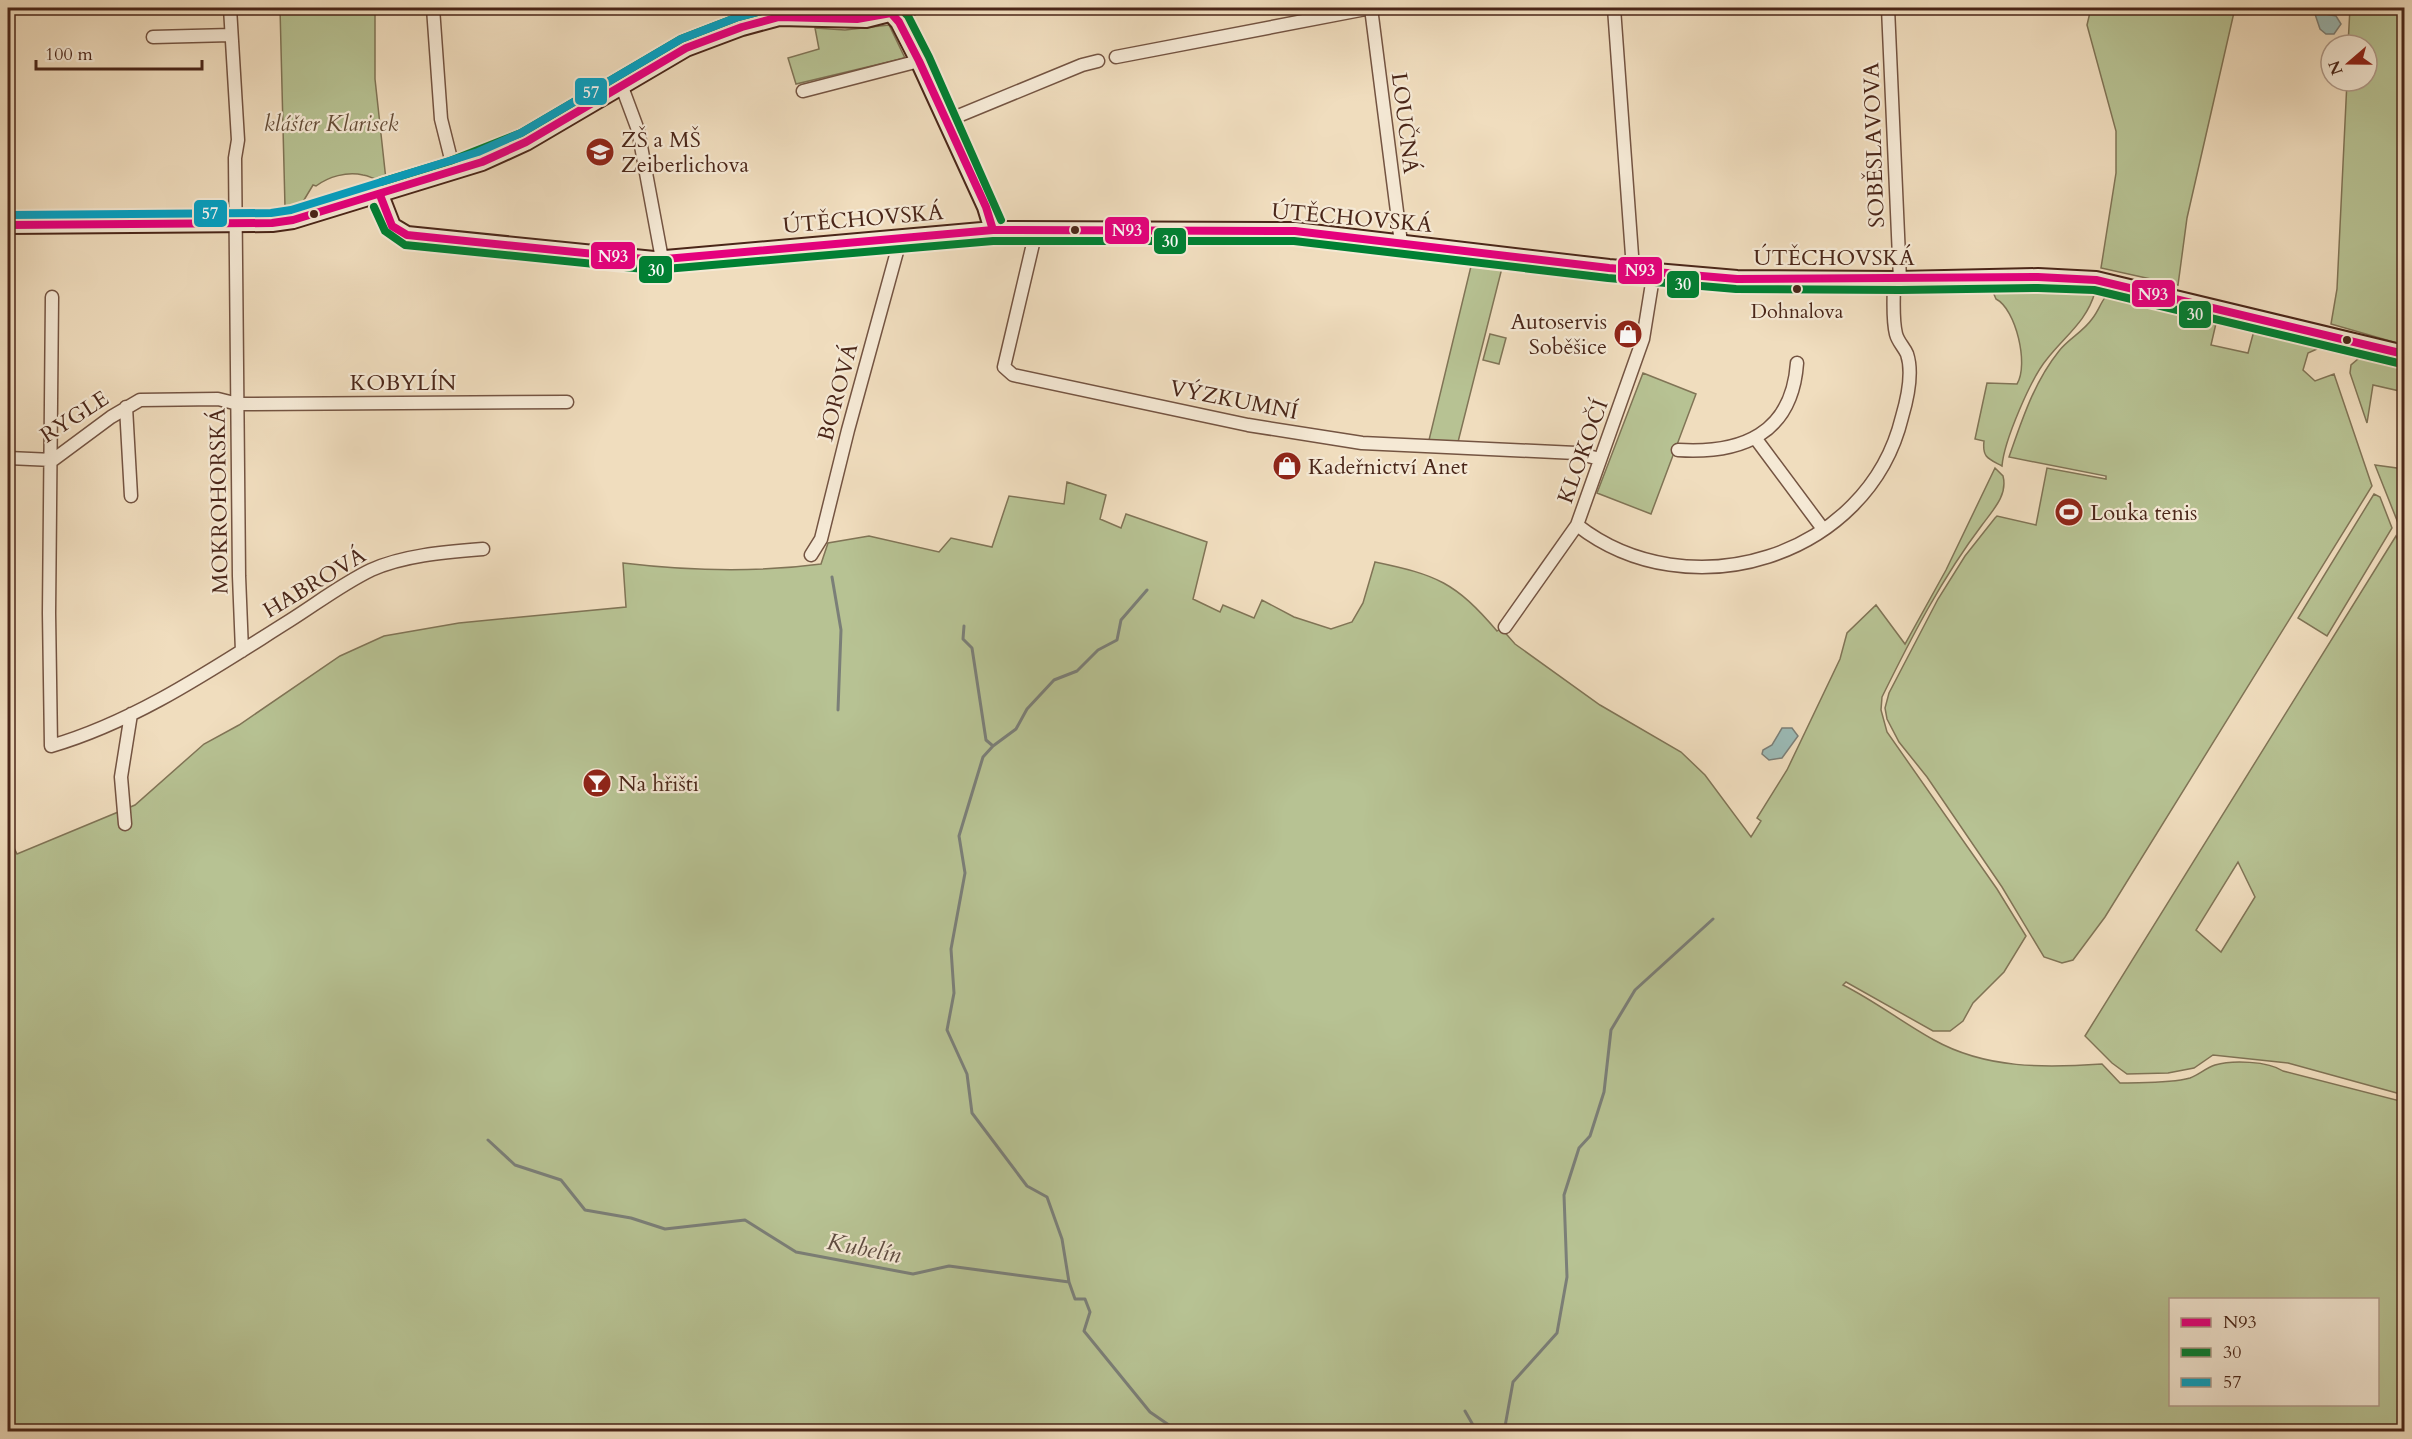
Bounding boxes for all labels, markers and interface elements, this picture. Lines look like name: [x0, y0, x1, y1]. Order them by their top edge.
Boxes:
scale bar: [36, 33, 202, 71]
north arrow: [2319, 33, 2379, 93]
text: 100 m: [45, 42, 93, 67]
text: N: [2323, 57, 2349, 78]
street label: SOBĚSLAVOVA: [1856, 61, 1892, 228]
street label: LOUČNÁ: [1384, 71, 1426, 176]
line badge: 57: [574, 77, 608, 106]
text: 57: [583, 82, 599, 104]
park label: klášter Klarisek: [264, 109, 398, 139]
place label: ZŠ a MŠ Zeiberlichova: [621, 125, 750, 180]
school or university icon: ZŠ a MŠ Zeiberlichova: [584, 136, 616, 168]
street label: ÚTĚCHOVSKÁ: [1270, 196, 1434, 240]
street label: ÚTĚCHOVSKÁ: [782, 197, 945, 241]
line badge: 57: [193, 199, 228, 228]
text: 57: [202, 203, 218, 225]
unlabelled marker: [308, 208, 320, 220]
line badge: N93: [1104, 216, 1150, 245]
text: N93: [1112, 220, 1142, 242]
unlabelled marker: [1069, 224, 1081, 236]
line badge: 30: [1153, 227, 1187, 255]
text: 30: [1162, 231, 1178, 253]
line badge: N93: [590, 241, 636, 270]
street label: ÚTĚCHOVSKÁ: [1753, 243, 1915, 273]
text: N93: [598, 246, 628, 268]
line badge: 30: [638, 255, 673, 284]
line badge: N93: [1617, 256, 1663, 285]
text: 30: [648, 260, 664, 282]
text: N93: [1625, 260, 1655, 282]
line badge: 30: [1666, 270, 1700, 299]
text: 30: [1675, 274, 1691, 296]
line badge: N93: [2131, 279, 2176, 308]
marker: Dohnalova: [1791, 283, 1803, 295]
text: N93: [2138, 284, 2168, 306]
place label: Dohnalova: [1751, 298, 1844, 325]
line badge: 30: [2178, 300, 2212, 329]
text: 30: [2187, 304, 2203, 326]
place label: Autoservis Soběšice: [1510, 307, 1607, 362]
shop icon: Autoservis Soběšice: [1612, 318, 1644, 350]
unlabelled marker: [2341, 334, 2353, 346]
street label: BOROVÁ: [811, 340, 865, 444]
street label: KOBYLÍN: [350, 368, 456, 398]
street label: VÝZKUMNÍ: [1167, 373, 1300, 427]
street label: RYGLE: [35, 384, 115, 450]
street label: KLOKOČÍ: [1550, 395, 1616, 507]
street label: MOKROHORSKÁ: [202, 407, 236, 594]
shop icon: Kadeřnictví Anet: [1271, 450, 1303, 482]
place label: Kadeřnictví Anet: [1308, 452, 1468, 482]
sports icon: Louka tenis: [2053, 496, 2085, 528]
place label: Louka tenis: [2090, 498, 2197, 528]
street label: HABROVÁ: [257, 540, 372, 625]
bar icon: Na hřišti: [581, 767, 613, 799]
place label: Na hřišti: [618, 769, 699, 799]
water label: Kubelín: [824, 1225, 904, 1272]
legend: [2169, 1298, 2379, 1406]
text: N93: [2223, 1310, 2257, 1335]
text: 30: [2223, 1340, 2241, 1365]
text: 57: [2223, 1370, 2241, 1395]

